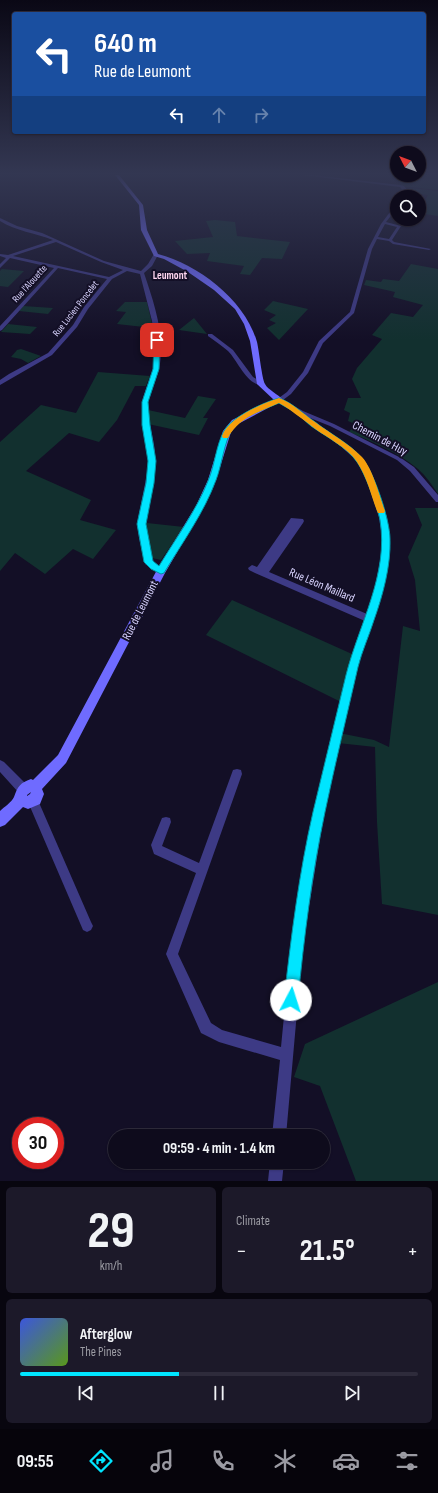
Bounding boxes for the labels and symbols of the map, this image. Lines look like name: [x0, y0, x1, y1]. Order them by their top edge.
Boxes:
north arrow: [390, 146, 426, 182]
street label: Rue l'Alouette: [10, 262, 50, 305]
district label: Leumont: [153, 269, 188, 282]
street label: Rue Lucien Poncelet: [50, 278, 101, 339]
pin: [140, 323, 174, 357]
street label: Chemin de Huy: [350, 418, 410, 459]
street label: Rue Léon Maillard: [287, 565, 357, 606]
street label: Rue de Leumont: [119, 578, 162, 642]
position arrow: [270, 979, 312, 1021]
speed limit sign: 30: [12, 1117, 64, 1169]

